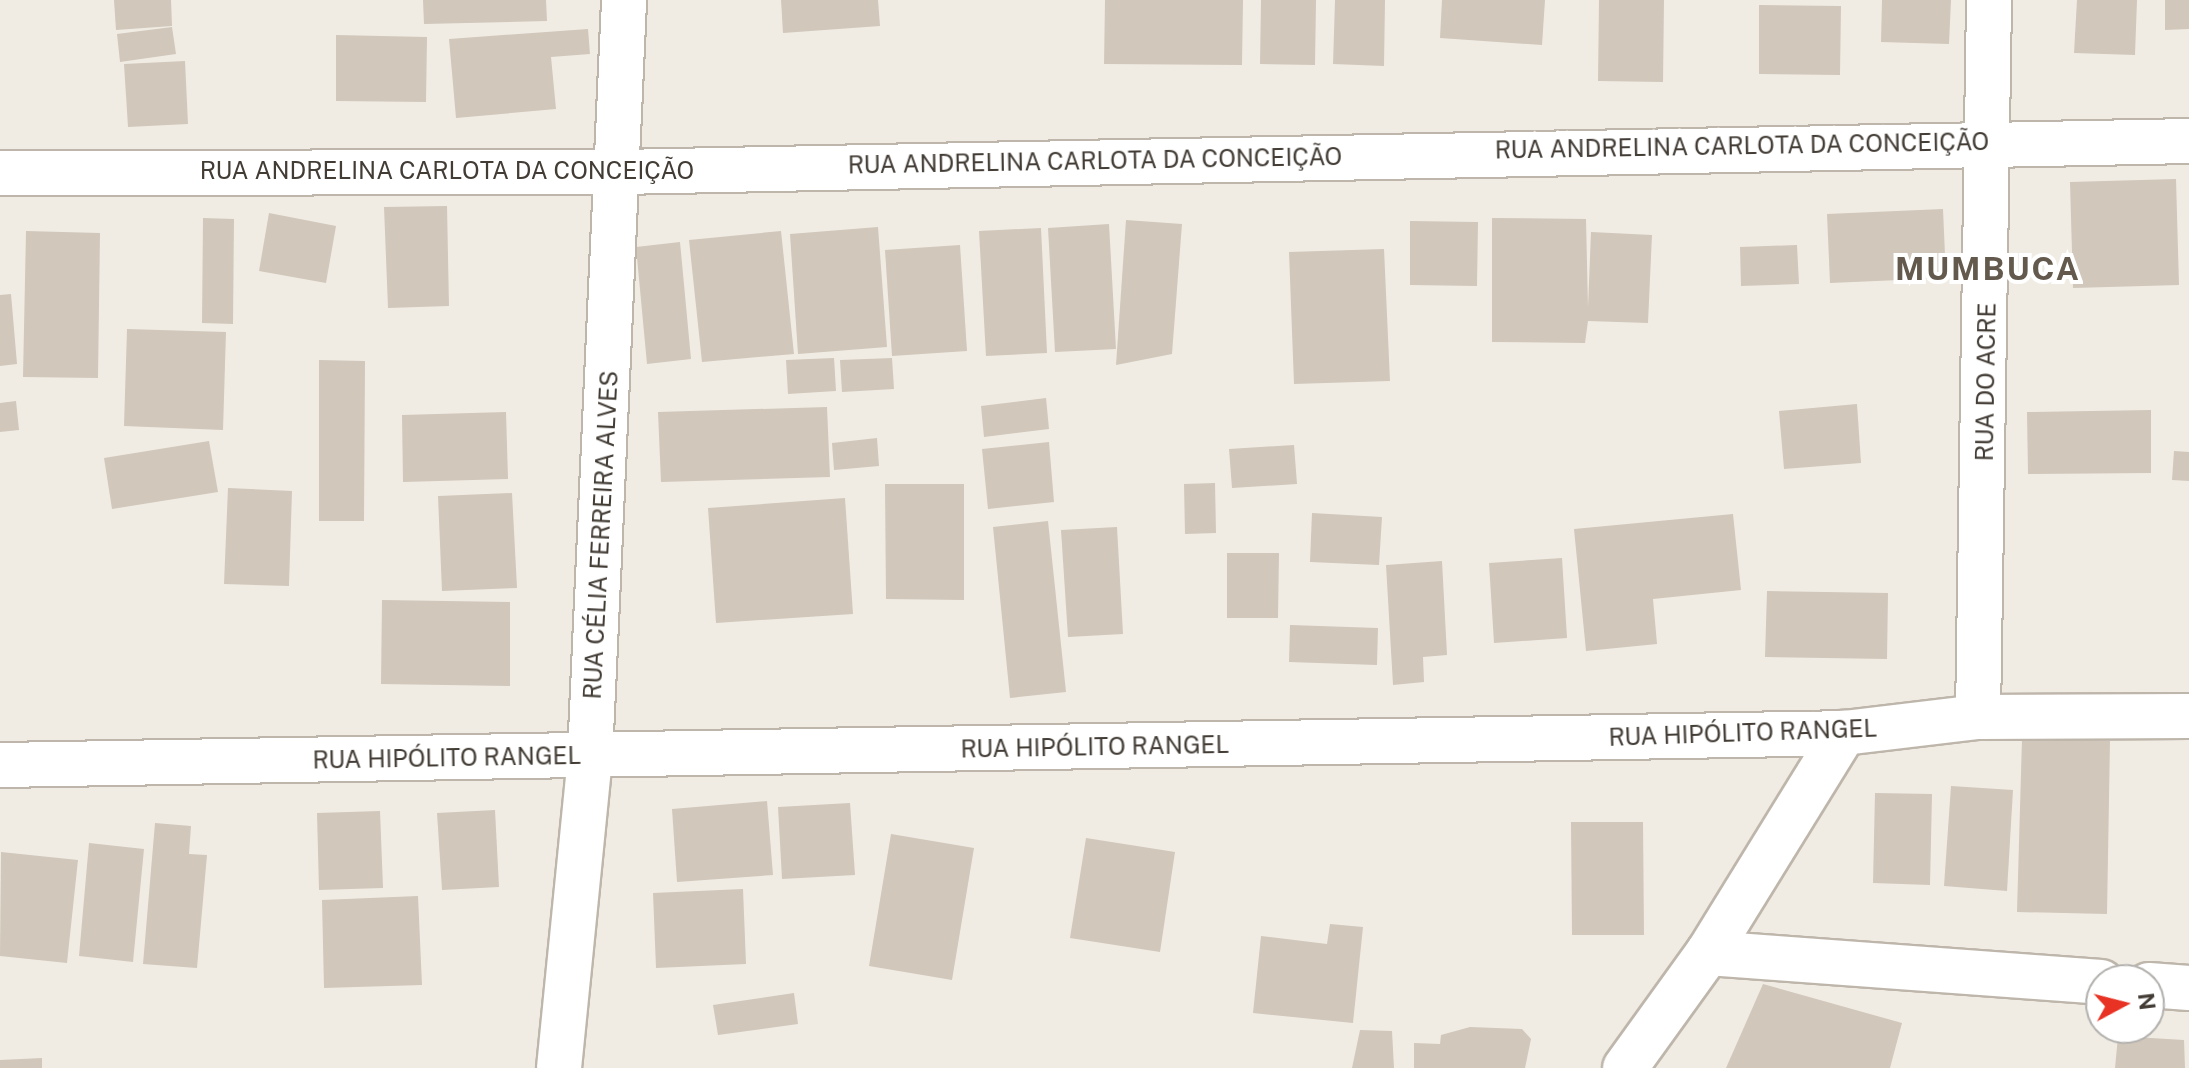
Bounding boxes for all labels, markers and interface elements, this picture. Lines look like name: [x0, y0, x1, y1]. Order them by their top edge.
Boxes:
street label: RUA ANDRELINA CARLOTA DA CONCEIÇÃO: [1495, 127, 1989, 165]
street label: RUA ANDRELINA CARLOTA DA CONCEIÇÃO: [848, 142, 1342, 180]
street label: RUA ANDRELINA CARLOTA DA CONCEIÇÃO: [200, 157, 694, 185]
district label: MUMBUCA: [1895, 250, 2081, 288]
street label: RUA DO ACRE: [1970, 302, 2002, 462]
street label: RUA CÉLIA FERREIRA ALVES: [578, 370, 624, 700]
street label: RUA HIPÓLITO RANGEL: [1608, 714, 1878, 752]
street label: RUA HIPÓLITO RANGEL: [960, 730, 1230, 764]
street label: RUA HIPÓLITO RANGEL: [312, 741, 582, 775]
north arrow: [2085, 964, 2165, 1044]
text: N: [2133, 991, 2161, 1011]

